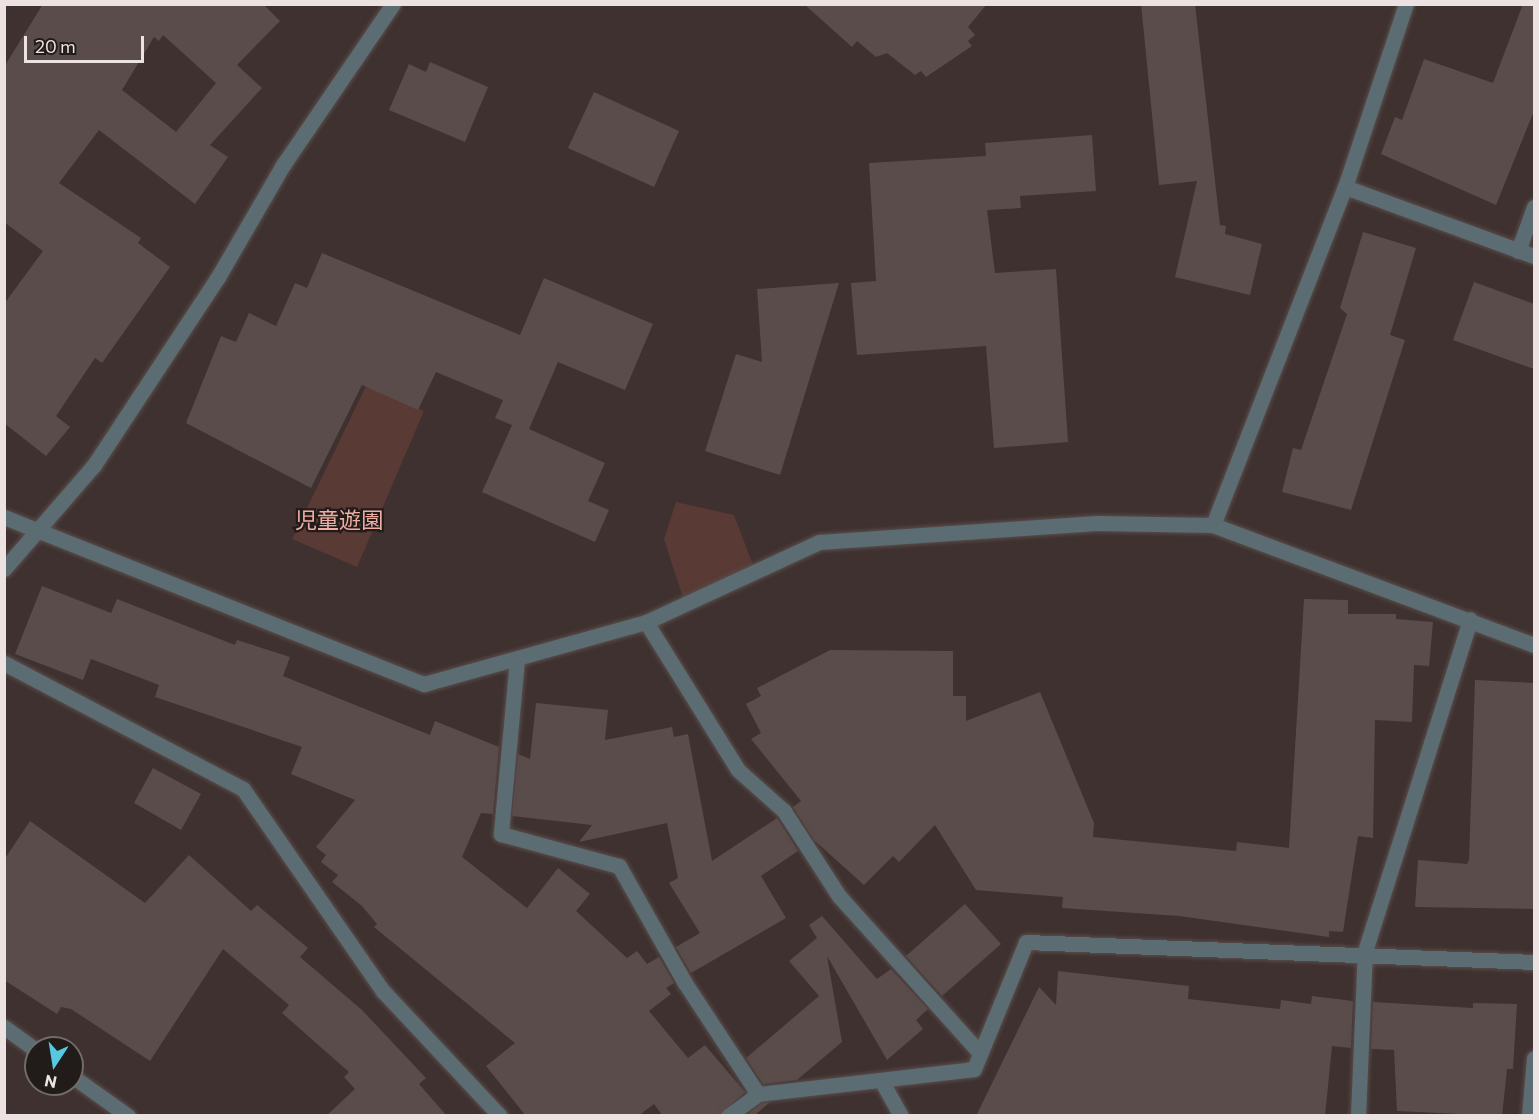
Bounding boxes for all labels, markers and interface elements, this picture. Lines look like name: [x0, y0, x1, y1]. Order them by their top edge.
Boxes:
scale bar: [27, 24, 147, 62]
text: 20 m: [35, 35, 76, 57]
park label: 児童遊園: [295, 507, 383, 533]
north arrow: [24, 1036, 84, 1096]
text: N: [43, 1072, 58, 1093]

